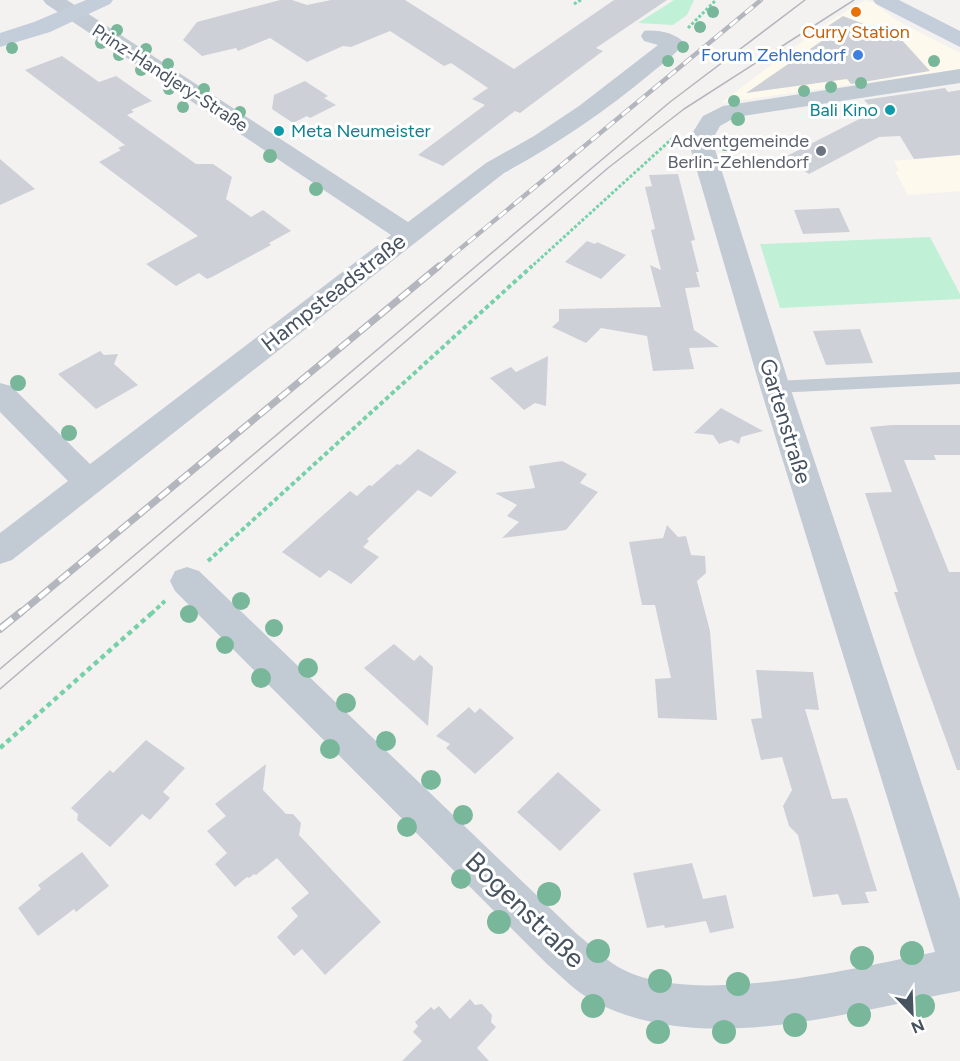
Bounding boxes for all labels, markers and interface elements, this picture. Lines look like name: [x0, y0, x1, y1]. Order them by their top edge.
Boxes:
marker: Curry Station: [849, 5, 863, 19]
street label: Prinz-Handjery-Straße: [88, 19, 252, 137]
place label: Curry Station: [802, 21, 910, 43]
place label: Forum Zehlendorf: [701, 44, 846, 66]
marker: Forum Zehlendorf: [851, 48, 865, 62]
place label: Bali Kino: [810, 99, 878, 121]
marker: Bali Kino: [883, 103, 897, 117]
place label: Meta Neumeister: [291, 120, 431, 142]
marker: Meta Neumeister: [272, 124, 286, 138]
place label: Adventgemeinde Berlin-Zehlendorf: [667, 130, 809, 173]
marker: Adventgemeinde Berlin-Zehlendorf: [814, 144, 828, 158]
street label: Hampsteadstraße: [256, 228, 411, 357]
street label: Gartenstraße: [754, 355, 817, 487]
street label: Bogenstraße: [459, 844, 592, 975]
north arrow: [882, 983, 942, 1043]
text: N: [908, 1015, 927, 1038]

